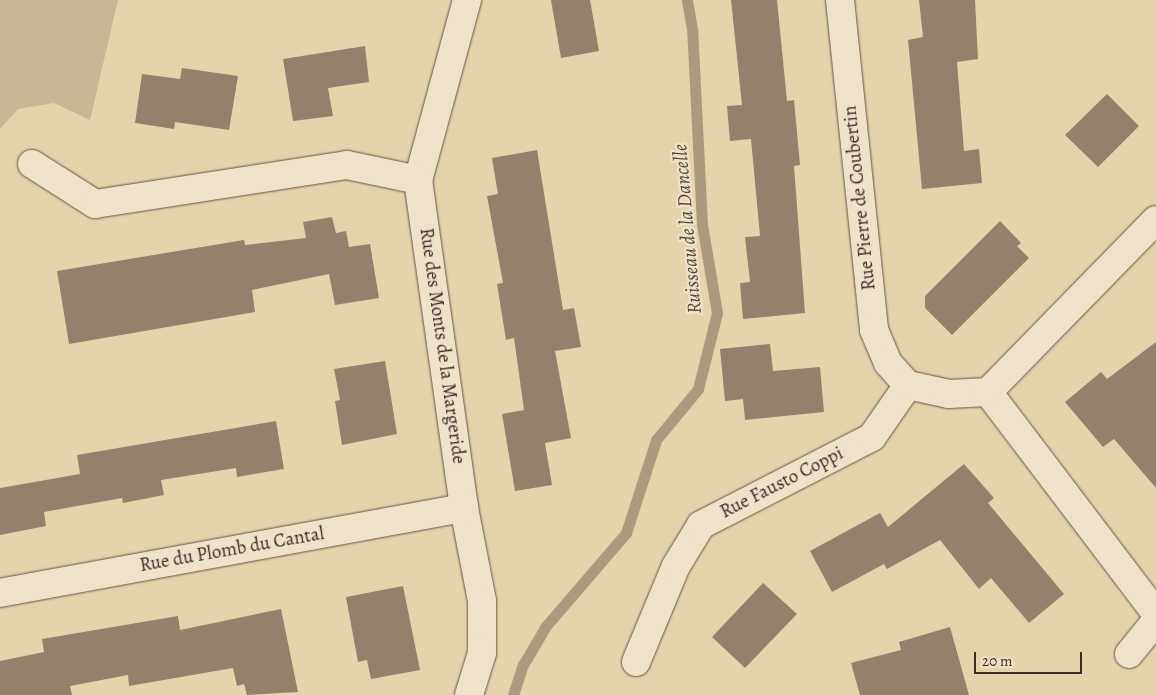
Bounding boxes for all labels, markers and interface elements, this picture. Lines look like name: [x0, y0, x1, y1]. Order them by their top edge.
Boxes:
street label: Rue Pierre de Coubertin: [839, 105, 881, 291]
water label: Ruisseau de la Dancelle: [668, 143, 706, 315]
street label: Rue des Monts de la Margeride: [414, 227, 470, 465]
street label: Rue Fausto Coppi: [717, 442, 847, 524]
street label: Rue du Plomb du Cantal: [138, 523, 326, 577]
scale bar: [976, 642, 1084, 674]
text: 20 m: [982, 651, 1013, 671]

